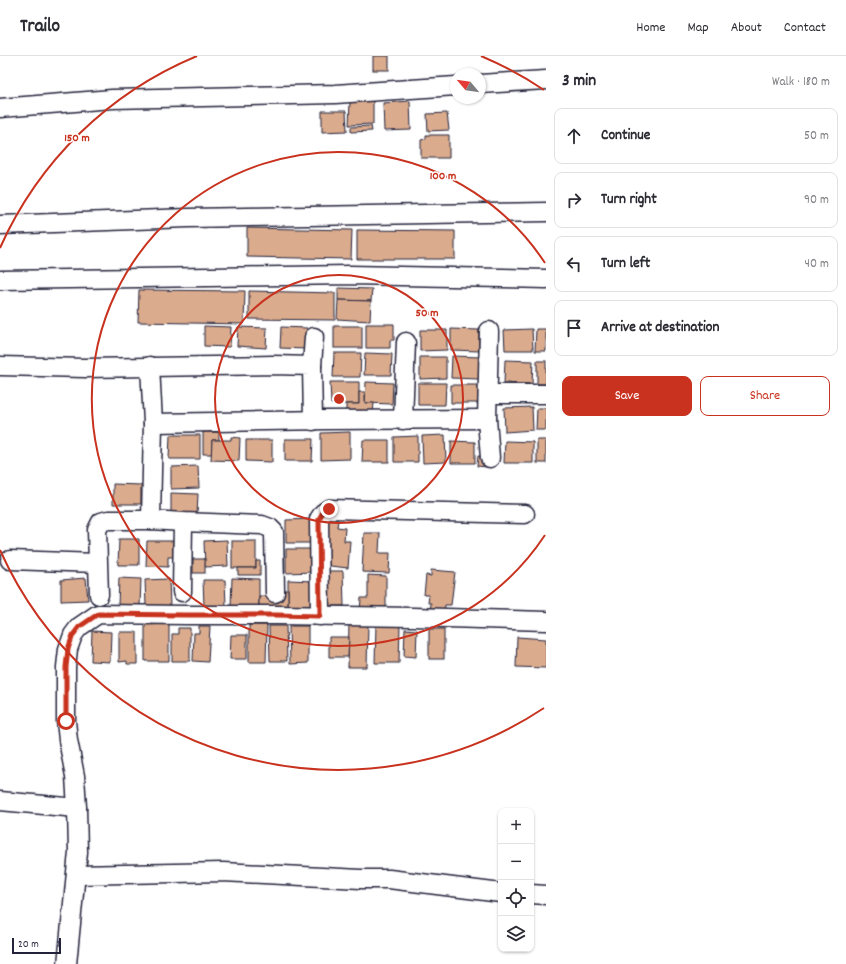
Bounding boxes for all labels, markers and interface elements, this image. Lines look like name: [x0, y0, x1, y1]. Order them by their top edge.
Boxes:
text: Trailo: [20, 14, 60, 41]
text: Home: [636, 18, 665, 38]
text: Map: [687, 18, 709, 38]
text: About: [731, 18, 762, 38]
text: Contact: [784, 18, 826, 38]
north arrow: [450, 68, 486, 104]
text: 3 min: [562, 70, 596, 94]
text: Walk · 180 m: [772, 73, 830, 92]
icon: ahead: [563, 125, 585, 147]
text: Continue: [601, 125, 650, 147]
text: 50 m: [804, 127, 829, 146]
text: 150 m: [64, 130, 90, 147]
text: 100 m: [430, 168, 456, 185]
icon: right: [563, 189, 585, 211]
text: Turn right: [601, 189, 657, 211]
text: 90 m: [804, 191, 829, 210]
icon: left: [563, 253, 585, 275]
text: Turn left: [601, 253, 650, 275]
text: 40 m: [805, 255, 829, 274]
text: 50 m: [415, 305, 439, 322]
icon: arrive: [563, 317, 585, 339]
text: Arrive at destination: [601, 317, 719, 339]
button: Save: [562, 376, 692, 416]
button: Share: [700, 376, 830, 416]
centre of rings: [332, 392, 346, 406]
route end: [320, 500, 338, 518]
route start: [57, 712, 75, 730]
map controls: [498, 808, 534, 952]
button: +: [498, 808, 534, 844]
button: −: [498, 844, 534, 880]
button: locate: [498, 880, 534, 916]
button: layers: [498, 916, 534, 952]
scale bar: [12, 936, 61, 955]
text: 20 m: [18, 937, 39, 953]

